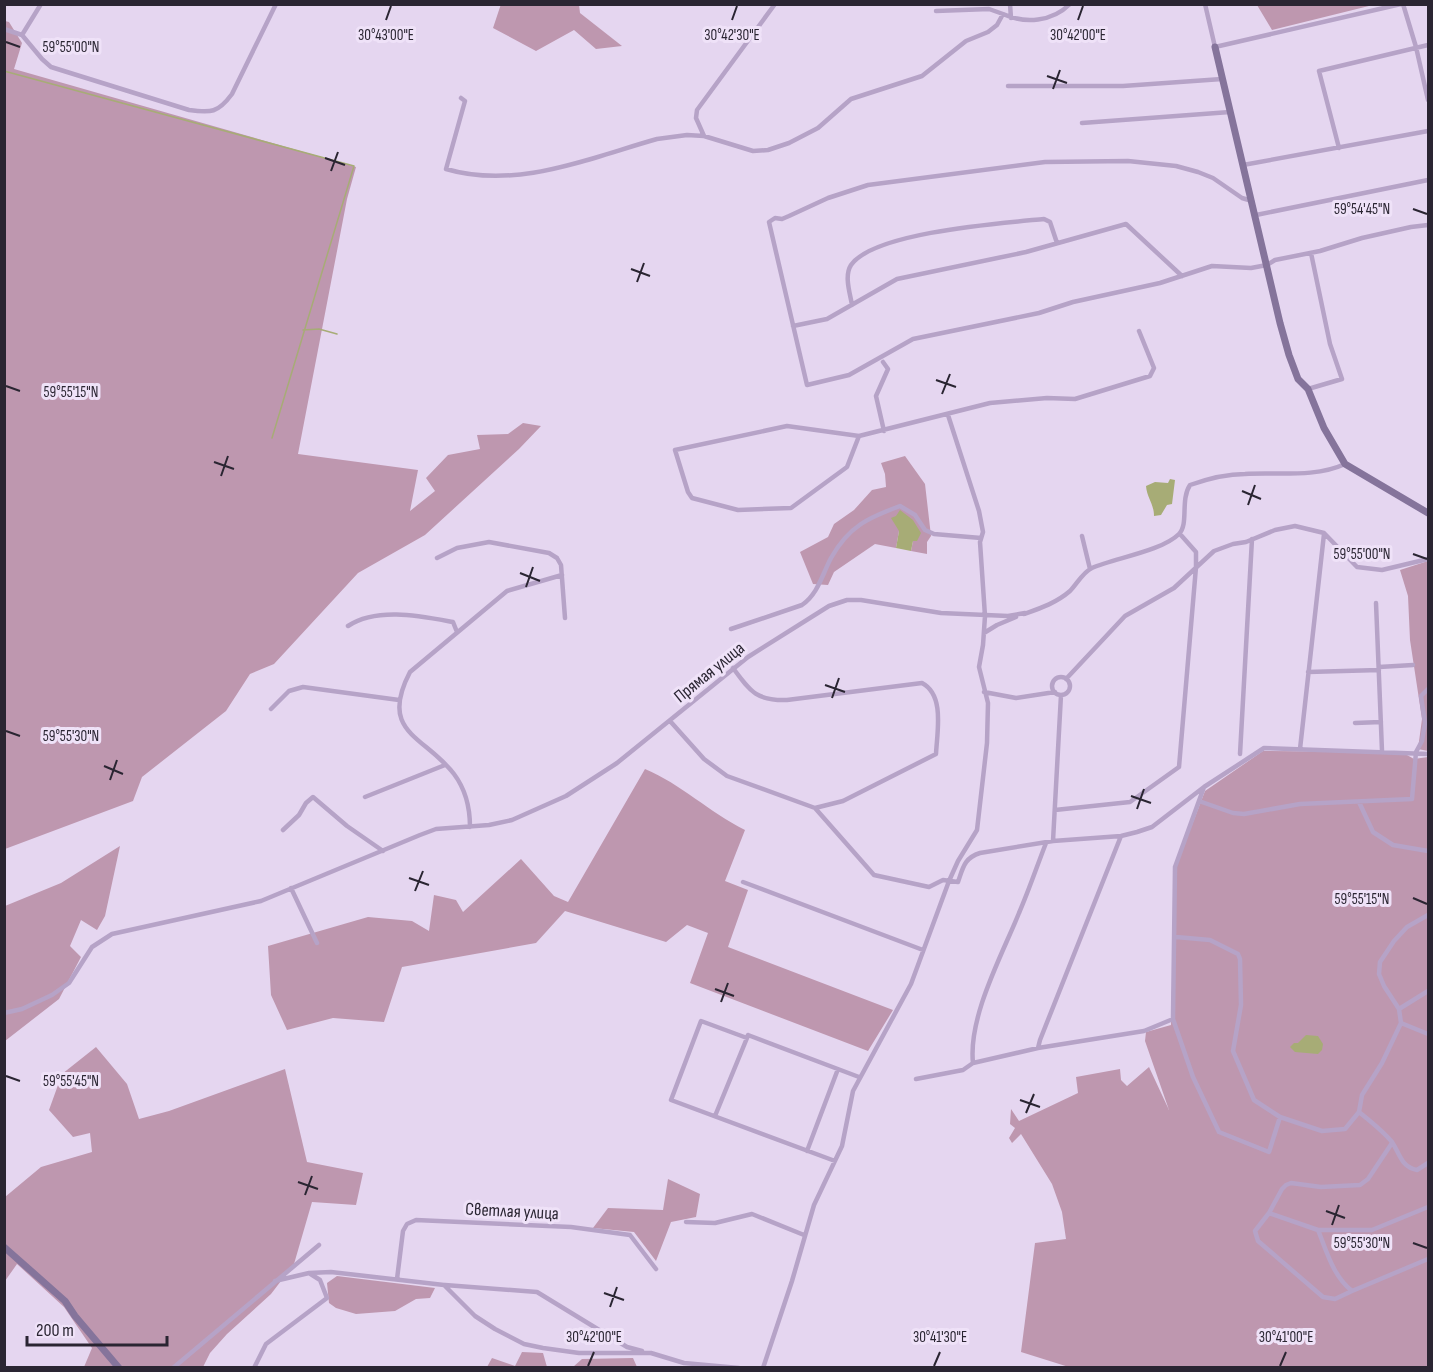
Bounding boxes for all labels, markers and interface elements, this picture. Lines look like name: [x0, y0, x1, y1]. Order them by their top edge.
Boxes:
text: 30°43'00"E: [358, 26, 414, 45]
text: 30°42'30"E: [704, 26, 760, 45]
text: 30°42'00"E: [1050, 26, 1106, 45]
text: 59°55'00"N: [43, 38, 99, 57]
text: 59°54'45"N: [1334, 200, 1390, 219]
text: 59°55'15"N: [44, 383, 98, 402]
text: 59°55'00"N: [1334, 545, 1390, 564]
street label: Прямая улица: [670, 638, 749, 707]
text: 59°55'30"N: [43, 727, 99, 746]
text: 59°55'15"N: [1335, 890, 1389, 909]
text: 59°55'45"N: [43, 1072, 99, 1091]
street label: Светлая улица: [465, 1199, 559, 1224]
text: 59°55'30"N: [1334, 1234, 1390, 1253]
scale bar: [27, 1309, 166, 1347]
text: 200 m: [36, 1320, 74, 1341]
text: 30°42'00"E: [566, 1328, 622, 1347]
text: 30°41'30"E: [913, 1328, 967, 1347]
text: 30°41'00"E: [1259, 1328, 1313, 1347]

